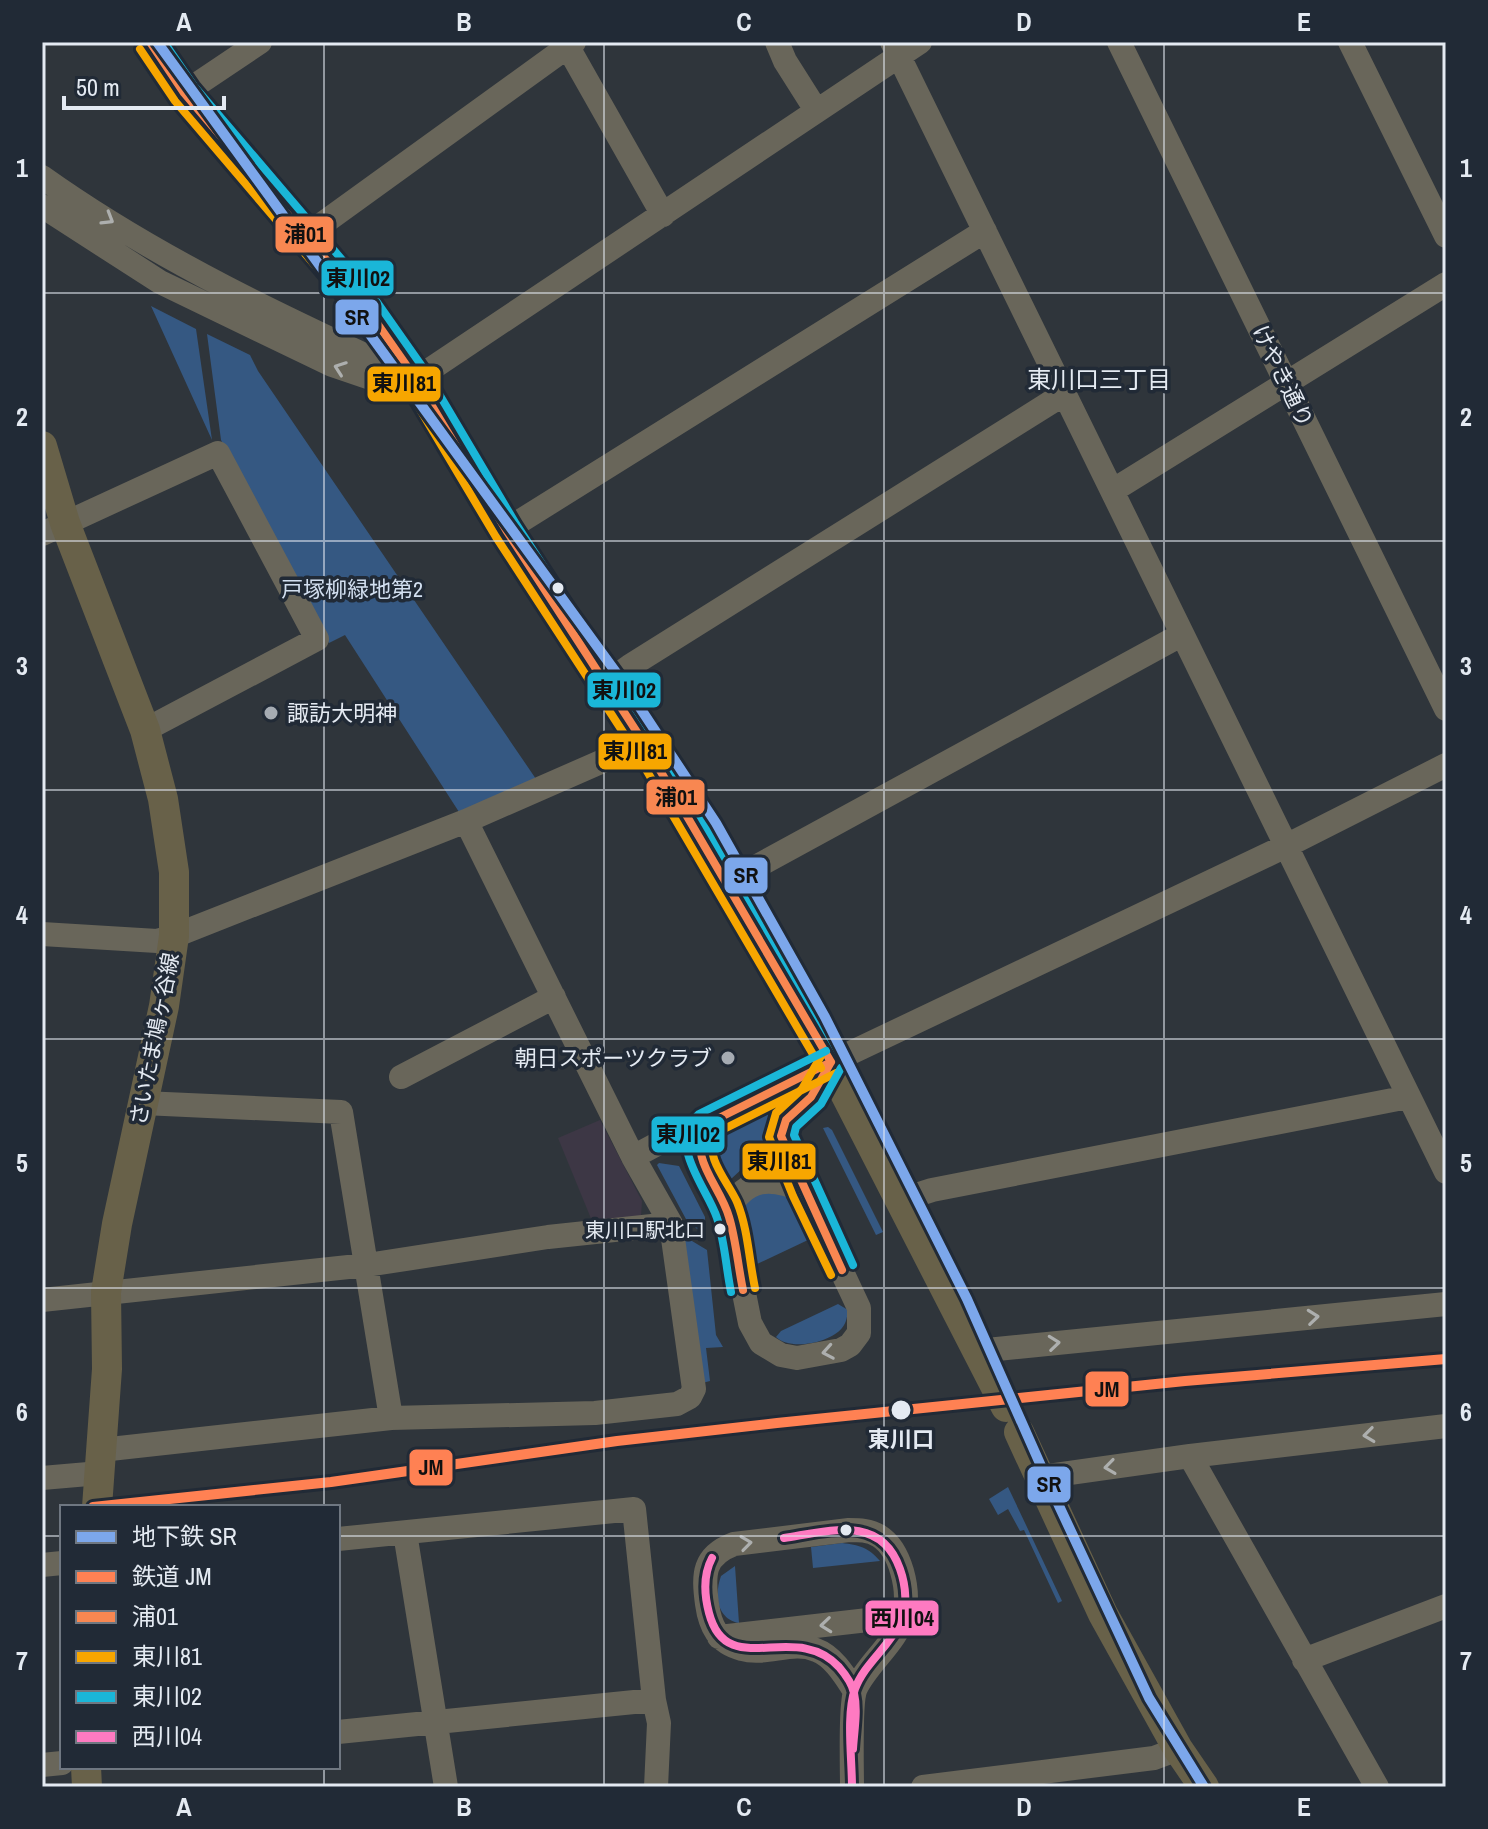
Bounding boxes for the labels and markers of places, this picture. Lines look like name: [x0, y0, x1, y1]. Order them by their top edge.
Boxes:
unlabelled marker: [550, 580, 566, 596]
place label: 諏訪大明神: [287, 698, 397, 728]
marker: 諏訪大明神: [262, 704, 280, 722]
place label: 朝日スポーツクラブ: [514, 1043, 712, 1073]
marker: 朝日スポーツクラブ: [719, 1049, 737, 1067]
place label: 東川口駅北口: [585, 1216, 705, 1243]
marker: 東川口駅北口: [712, 1221, 728, 1237]
marker: 東川口: [889, 1398, 913, 1422]
place label: 東川口: [868, 1424, 934, 1454]
unlabelled marker: [838, 1522, 854, 1538]

